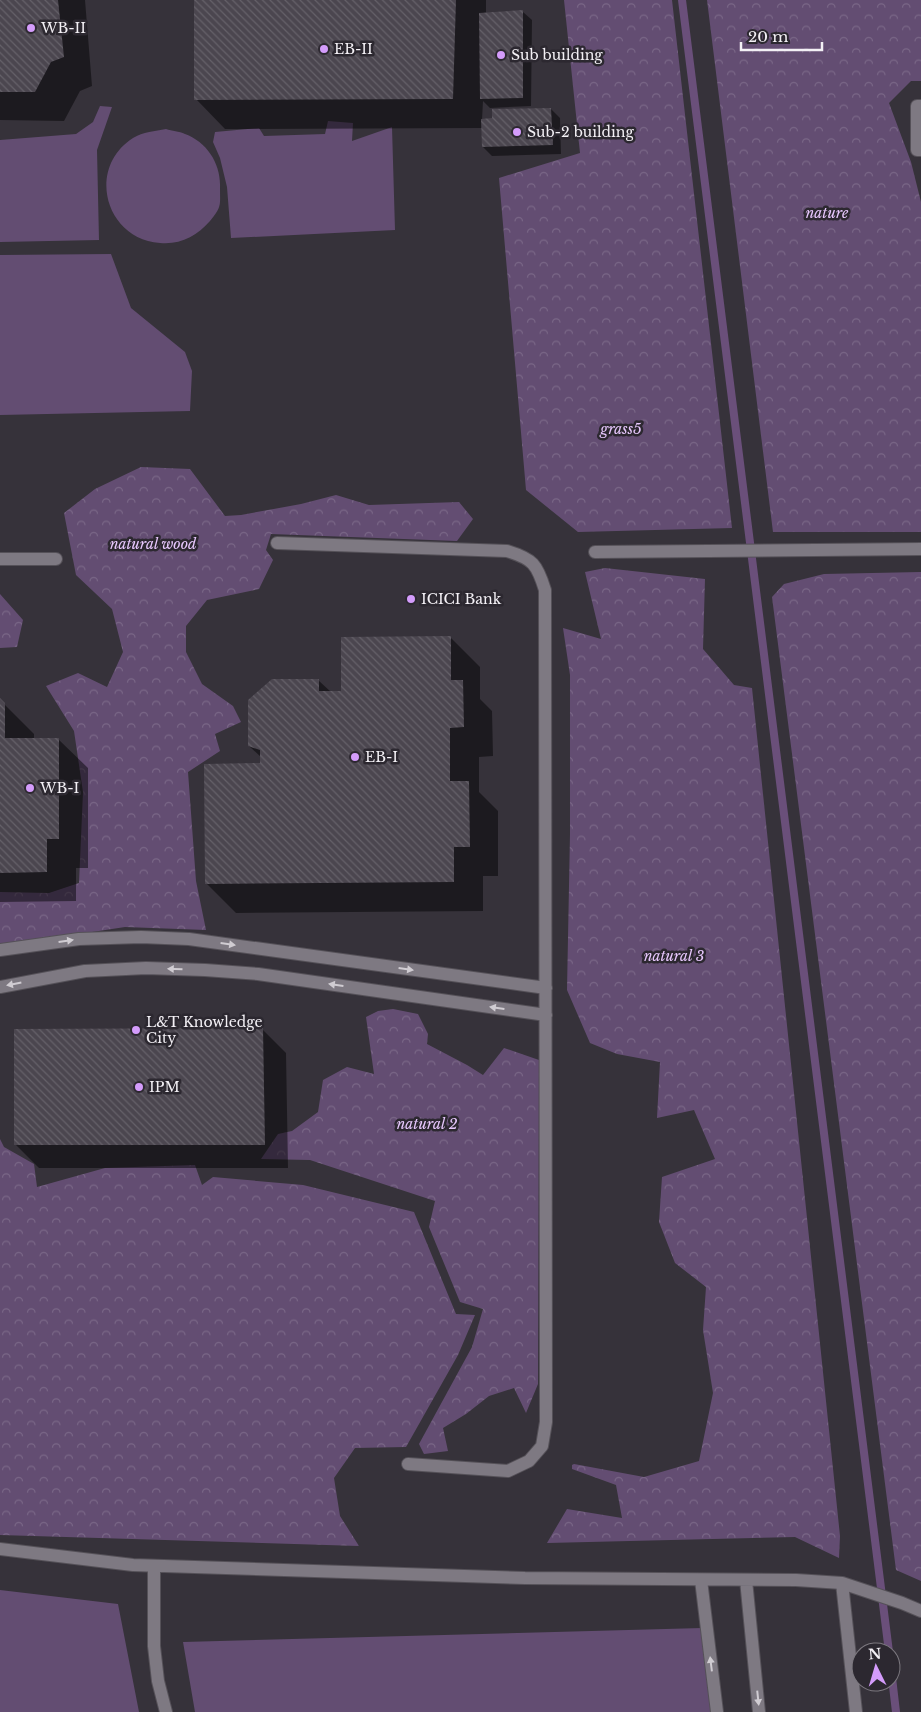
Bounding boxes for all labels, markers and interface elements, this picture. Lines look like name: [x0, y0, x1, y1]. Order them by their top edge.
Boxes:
place label: WB-II: [40, 19, 86, 37]
scale bar: [741, 20, 822, 52]
marker: WB-II: [25, 22, 37, 34]
text: 20 m: [748, 27, 788, 46]
place label: EB-II: [334, 40, 373, 58]
marker: EB-II: [318, 43, 330, 55]
place label: Sub building: [511, 46, 603, 64]
marker: Sub building: [495, 49, 507, 61]
place label: Sub-2 building: [527, 123, 634, 141]
marker: Sub-2 building: [511, 126, 523, 138]
park label: nature: [806, 204, 849, 222]
park label: grass5: [598, 420, 642, 438]
park label: natural wood: [110, 535, 197, 553]
place label: ICICI Bank: [421, 590, 502, 608]
marker: ICICI Bank: [405, 593, 417, 605]
place label: EB-I: [365, 748, 398, 766]
marker: EB-I: [349, 751, 361, 763]
place label: WB-I: [39, 779, 80, 797]
marker: WB-I: [24, 782, 36, 794]
one-way arrow: [58, 937, 74, 945]
one-way arrow: [220, 940, 236, 948]
park label: natural 3: [644, 947, 704, 965]
one-way arrow: [167, 965, 183, 973]
one-way arrow: [398, 965, 414, 973]
one-way arrow: [5, 981, 21, 989]
one-way arrow: [328, 981, 344, 989]
one-way arrow: [489, 1004, 505, 1012]
place label: L&T Knowledge City: [146, 1013, 263, 1047]
marker: L&T Knowledge City: [130, 1024, 142, 1036]
place label: IPM: [149, 1078, 180, 1096]
marker: IPM: [133, 1081, 145, 1093]
park label: natural 2: [397, 1115, 458, 1133]
north arrow: [851, 1642, 901, 1692]
text: N: [868, 1645, 882, 1664]
one-way arrow: [707, 1655, 715, 1671]
one-way arrow: [754, 1690, 762, 1706]

